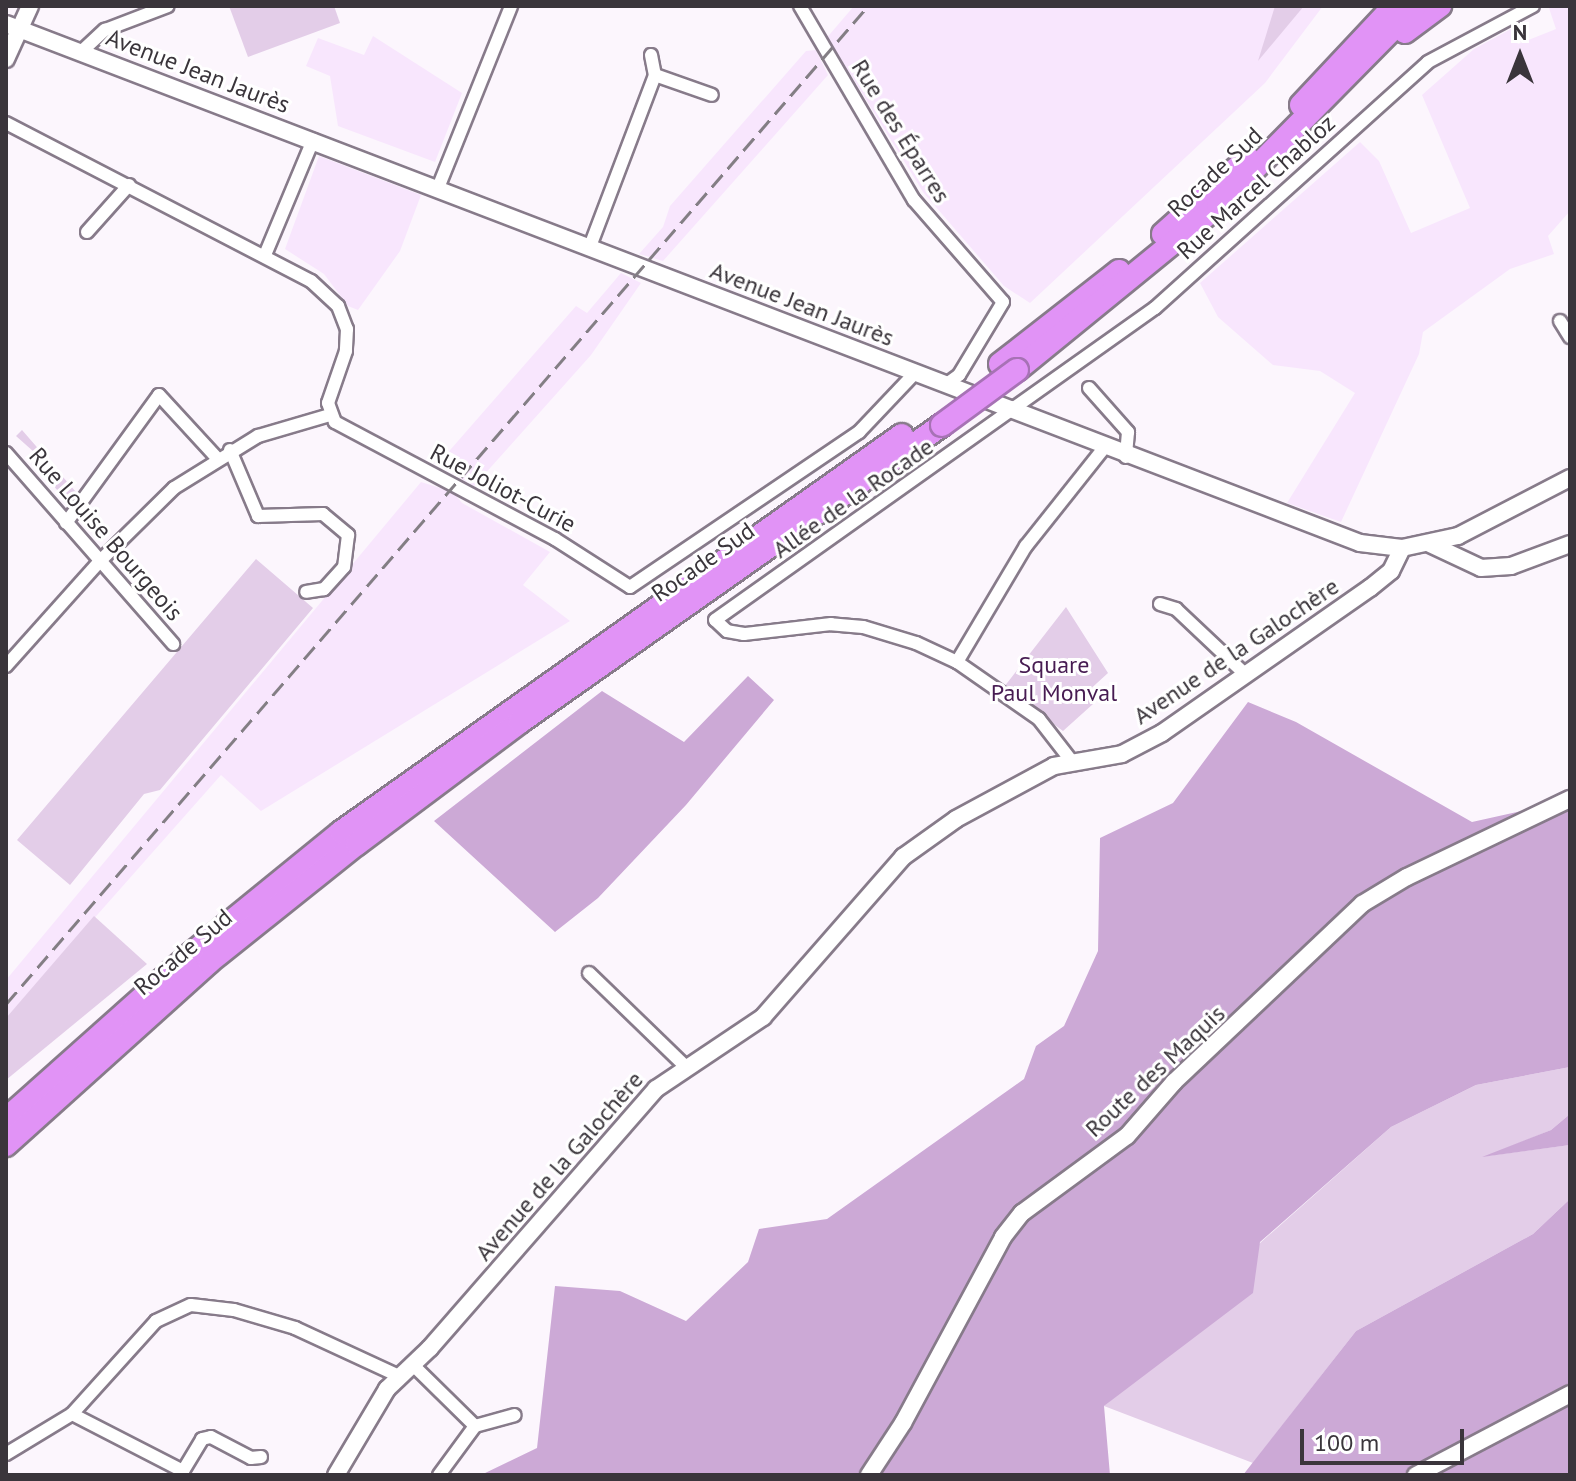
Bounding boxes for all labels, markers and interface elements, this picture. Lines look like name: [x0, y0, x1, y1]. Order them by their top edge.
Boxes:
north arrow: [1480, 16, 1560, 96]
text: N: [1513, 18, 1527, 46]
street label: Avenue Jean Jaurès: [102, 23, 294, 119]
street label: Rue des Éparres: [845, 54, 957, 208]
street label: Rue Marcel Chabloz: [1171, 109, 1341, 265]
street label: Rocade Sud: [1162, 121, 1268, 223]
street label: Avenue Jean Jaurès: [706, 256, 898, 352]
street label: Allée de la Rocade: [767, 432, 939, 564]
street label: Rue Joliot-Curie: [425, 438, 581, 538]
street label: Rue Louise Bourgeois: [23, 442, 189, 626]
street label: Rocade Sud: [646, 516, 760, 608]
street label: Avenue de la Galochère: [1128, 572, 1344, 730]
park label: Square Paul Monval: [991, 651, 1117, 707]
street label: Rocade Sud: [128, 903, 238, 1001]
street label: Route des Maquis: [1079, 999, 1231, 1143]
street label: Avenue de la Galochère: [469, 1066, 649, 1266]
scale bar: [1304, 1413, 1468, 1463]
text: 100 m: [1314, 1427, 1379, 1458]

